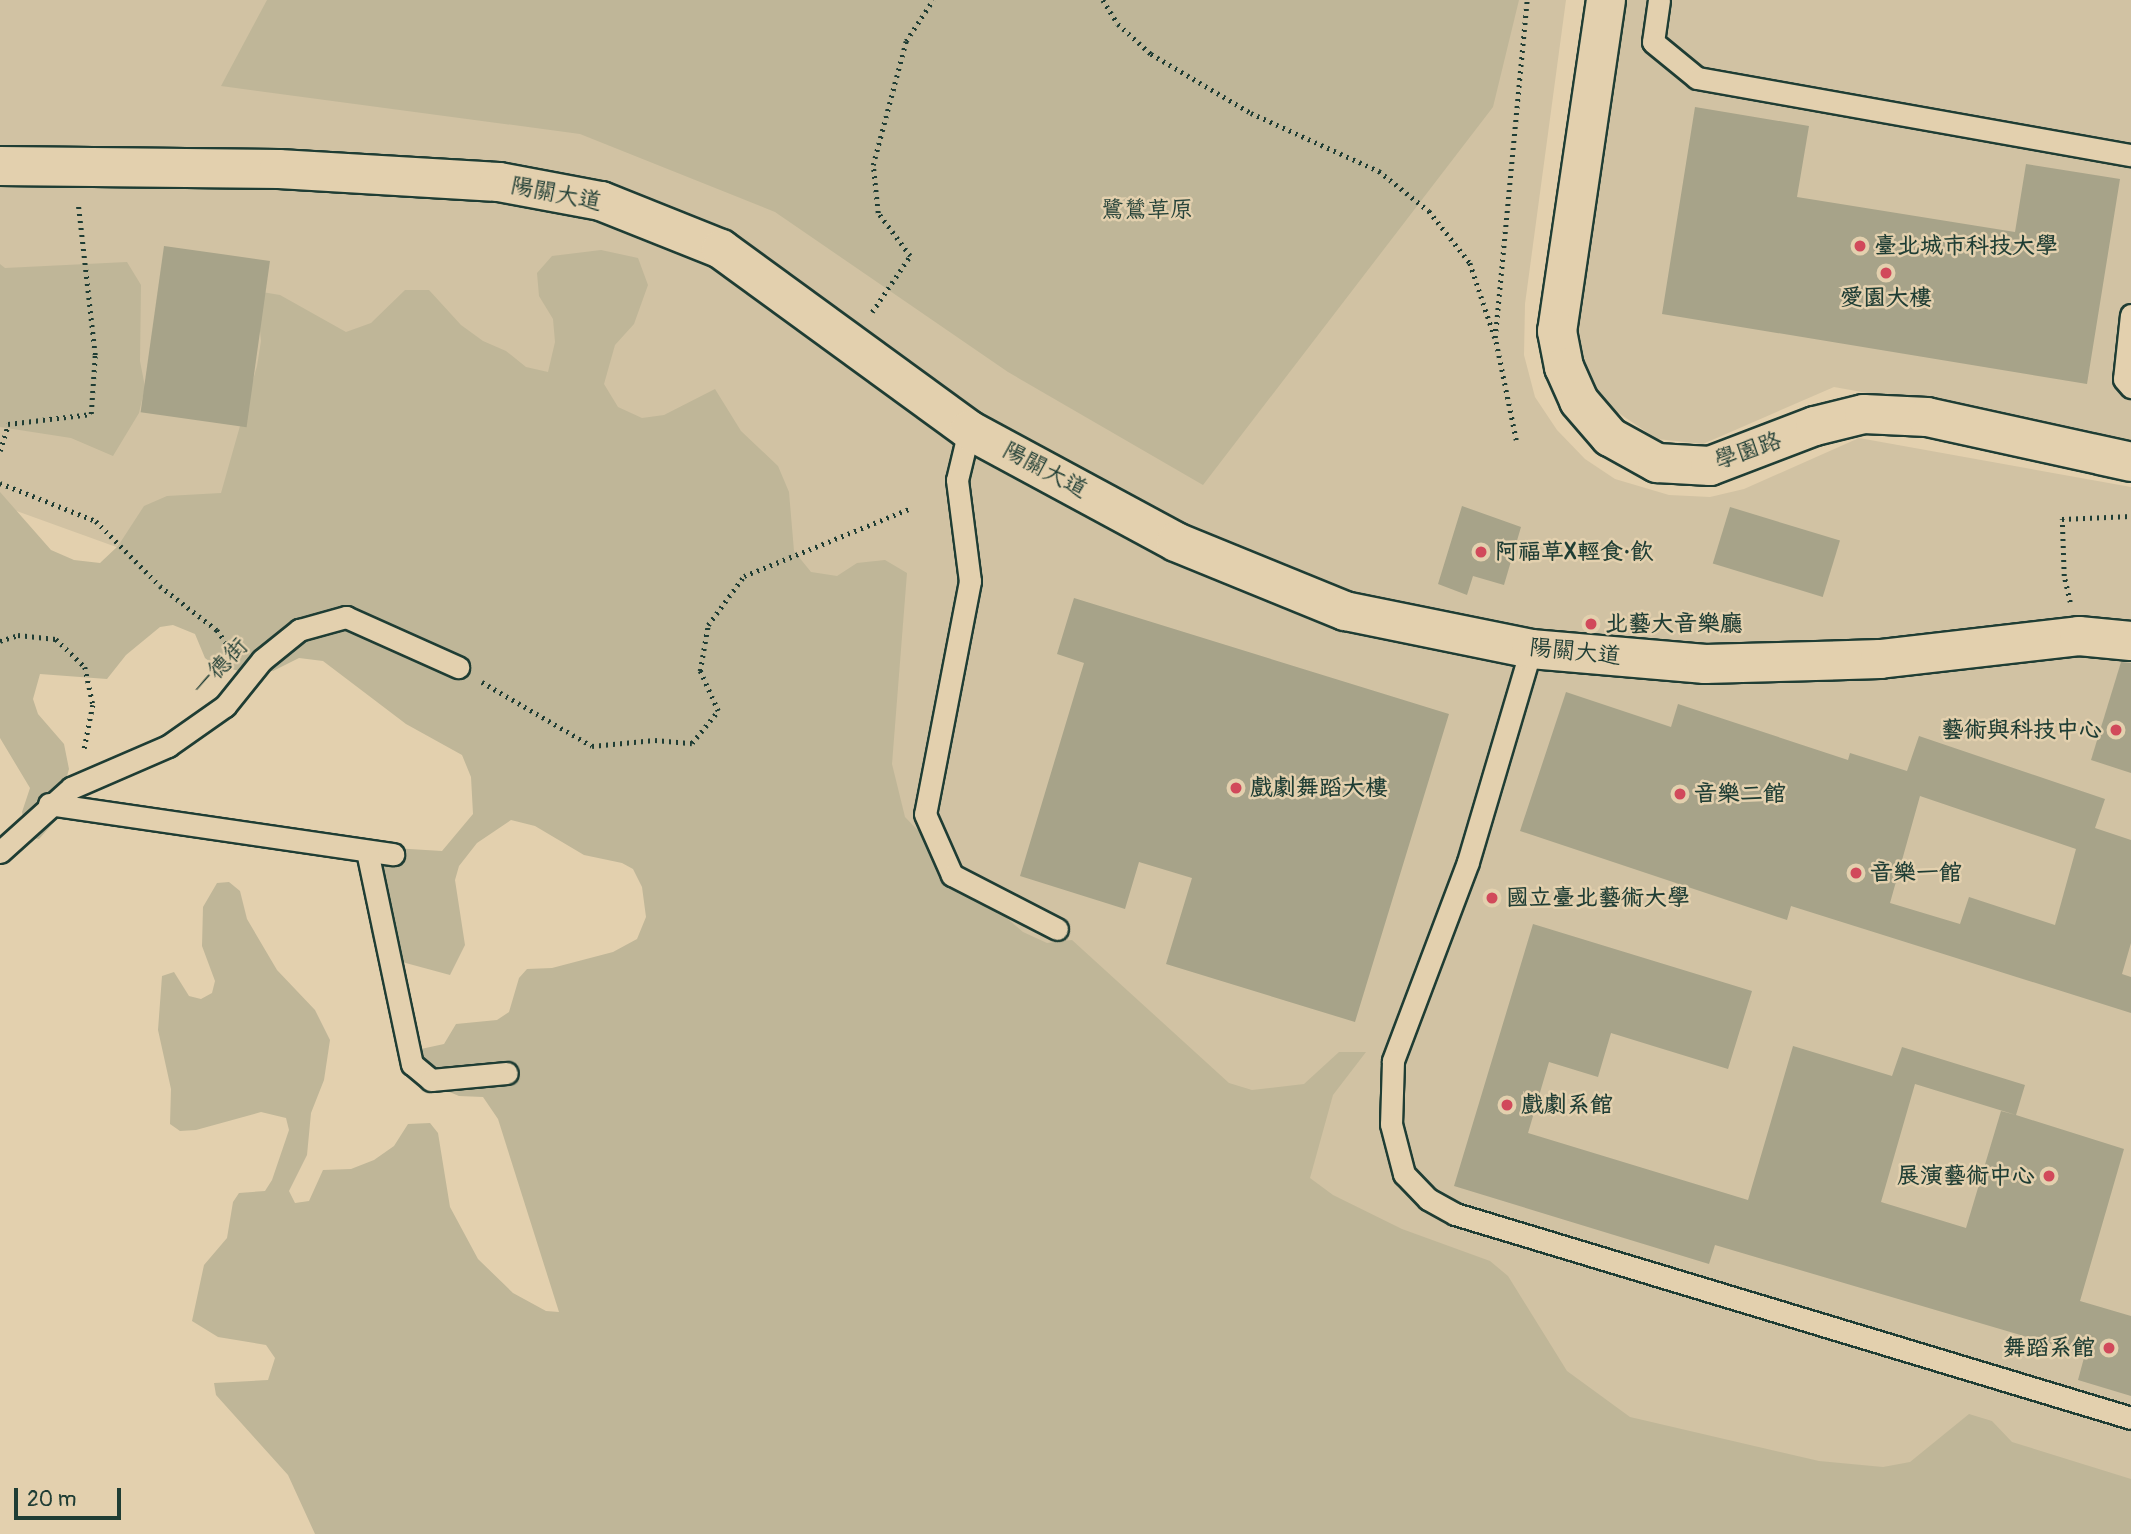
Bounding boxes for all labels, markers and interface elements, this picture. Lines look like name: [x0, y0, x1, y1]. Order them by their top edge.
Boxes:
street label: 陽關大道: [508, 172, 604, 216]
park label: 鷺鷥草原: [1101, 196, 1193, 224]
place label: 臺北城市科技大學: [1874, 232, 2058, 260]
marker: 臺北城市科技大學: [1852, 238, 1868, 254]
marker: 愛園大樓: [1878, 265, 1894, 281]
place label: 愛園大樓: [1840, 284, 1932, 312]
street label: 學園路: [1711, 427, 1785, 475]
street label: 陽關大道: [998, 436, 1092, 504]
place label: 阿福草X輕食·飲: [1495, 538, 1653, 566]
marker: 阿福草X輕食·飲: [1473, 544, 1489, 560]
place label: 北藝大音樂廳: [1605, 610, 1743, 638]
marker: 北藝大音樂廳: [1583, 616, 1599, 632]
street label: 一德街: [186, 633, 254, 701]
street label: 陽關大道: [1528, 633, 1622, 671]
place label: 藝術與科技中心: [1941, 716, 2102, 744]
marker: 藝術與科技中心: [2108, 722, 2124, 738]
place label: 戲劇舞蹈大樓: [1250, 774, 1388, 802]
marker: 戲劇舞蹈大樓: [1228, 780, 1244, 796]
place label: 音樂二館: [1694, 780, 1786, 808]
marker: 音樂二館: [1672, 786, 1688, 802]
place label: 音樂一館: [1870, 859, 1962, 887]
marker: 音樂一館: [1848, 865, 1864, 881]
place label: 國立臺北藝術大學: [1506, 884, 1690, 912]
marker: 國立臺北藝術大學: [1484, 890, 1500, 906]
place label: 戲劇系館: [1521, 1091, 1613, 1119]
marker: 戲劇系館: [1499, 1097, 1515, 1113]
place label: 展演藝術中心: [1897, 1162, 2035, 1190]
marker: 展演藝術中心: [2041, 1168, 2057, 1184]
place label: 舞蹈系館: [2003, 1334, 2095, 1362]
marker: 舞蹈系館: [2101, 1340, 2117, 1356]
scale bar: [18, 1474, 124, 1518]
text: 20 m: [27, 1486, 76, 1513]

